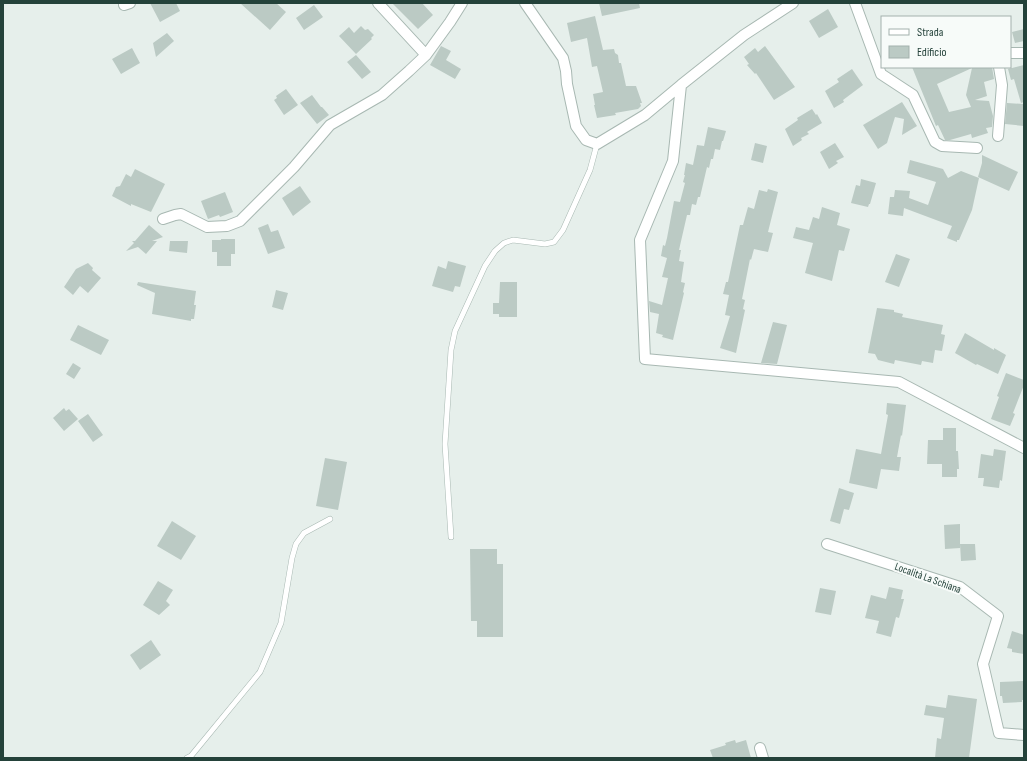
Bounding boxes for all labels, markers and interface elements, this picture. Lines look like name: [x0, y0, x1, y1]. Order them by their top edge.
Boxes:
legend: [881, 16, 1011, 68]
text: Strada: [917, 25, 944, 40]
text: Edificio: [917, 45, 946, 60]
street label: Località La Schiana: [893, 560, 963, 596]

